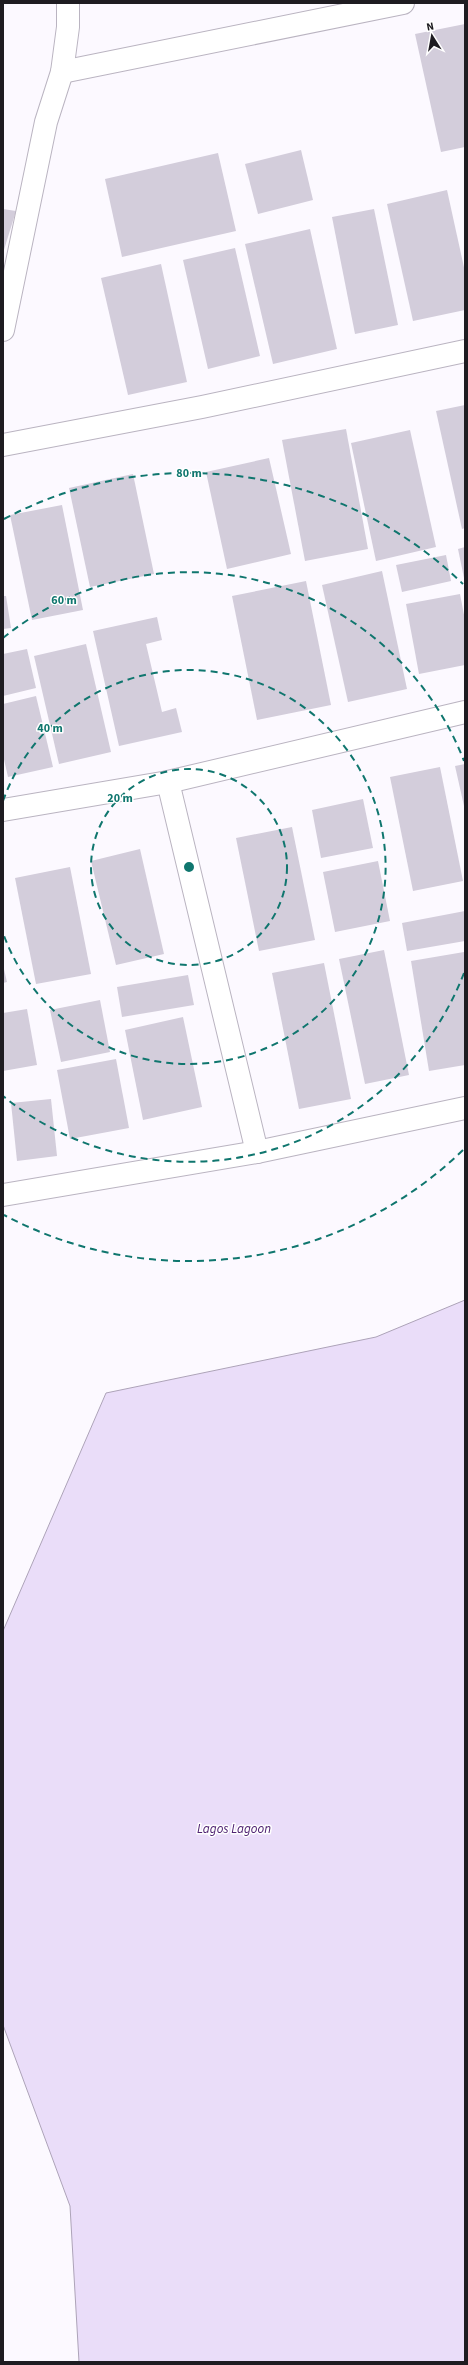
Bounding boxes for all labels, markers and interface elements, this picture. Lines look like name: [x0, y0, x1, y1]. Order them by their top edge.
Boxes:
north arrow: [412, 16, 452, 56]
text: N: [425, 19, 435, 35]
text: 80 m: [176, 465, 202, 482]
text: 60 m: [51, 592, 77, 609]
text: 40 m: [37, 720, 63, 737]
text: 20 m: [107, 790, 133, 807]
centre of rings: [182, 860, 196, 874]
water label: Lagos Lagoon: [197, 1820, 271, 1838]

